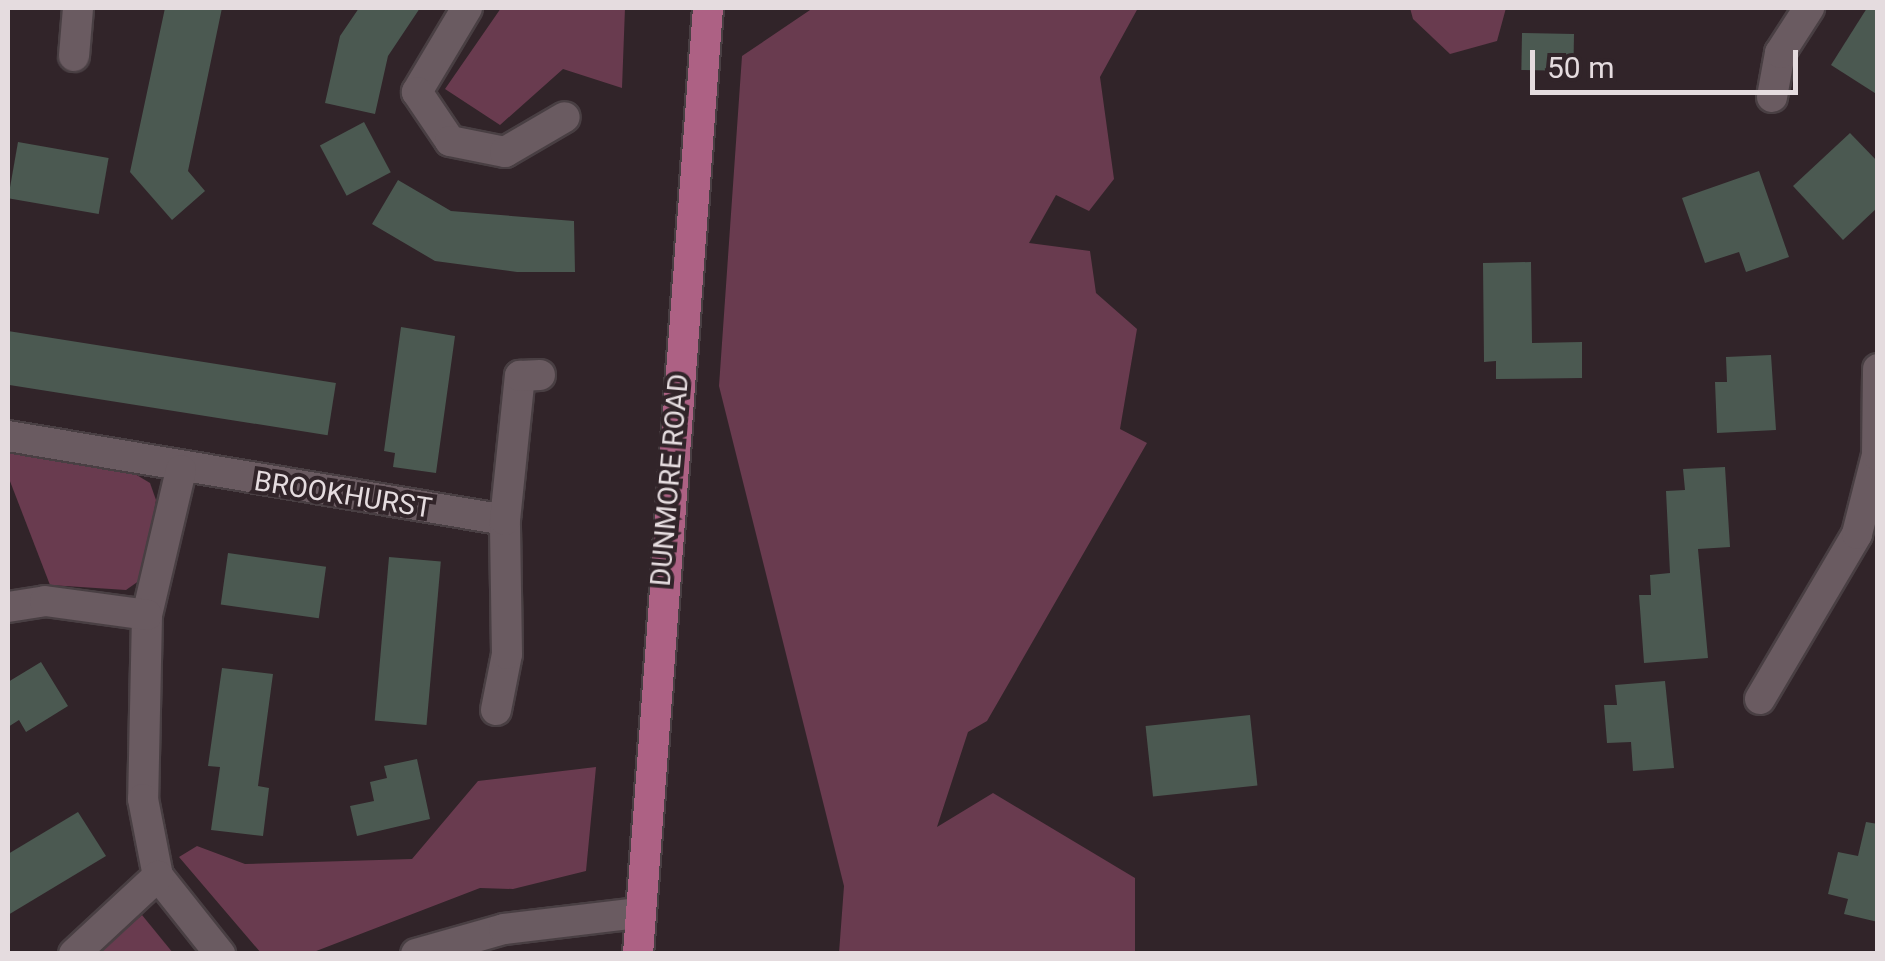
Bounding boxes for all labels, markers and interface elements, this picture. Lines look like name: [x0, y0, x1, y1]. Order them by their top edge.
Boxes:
scale bar: [1535, 30, 1802, 92]
text: 50 m: [1547, 50, 1614, 85]
street label: DUNMORE ROAD: [644, 372, 696, 588]
street label: BROOKHURST: [252, 464, 434, 526]

